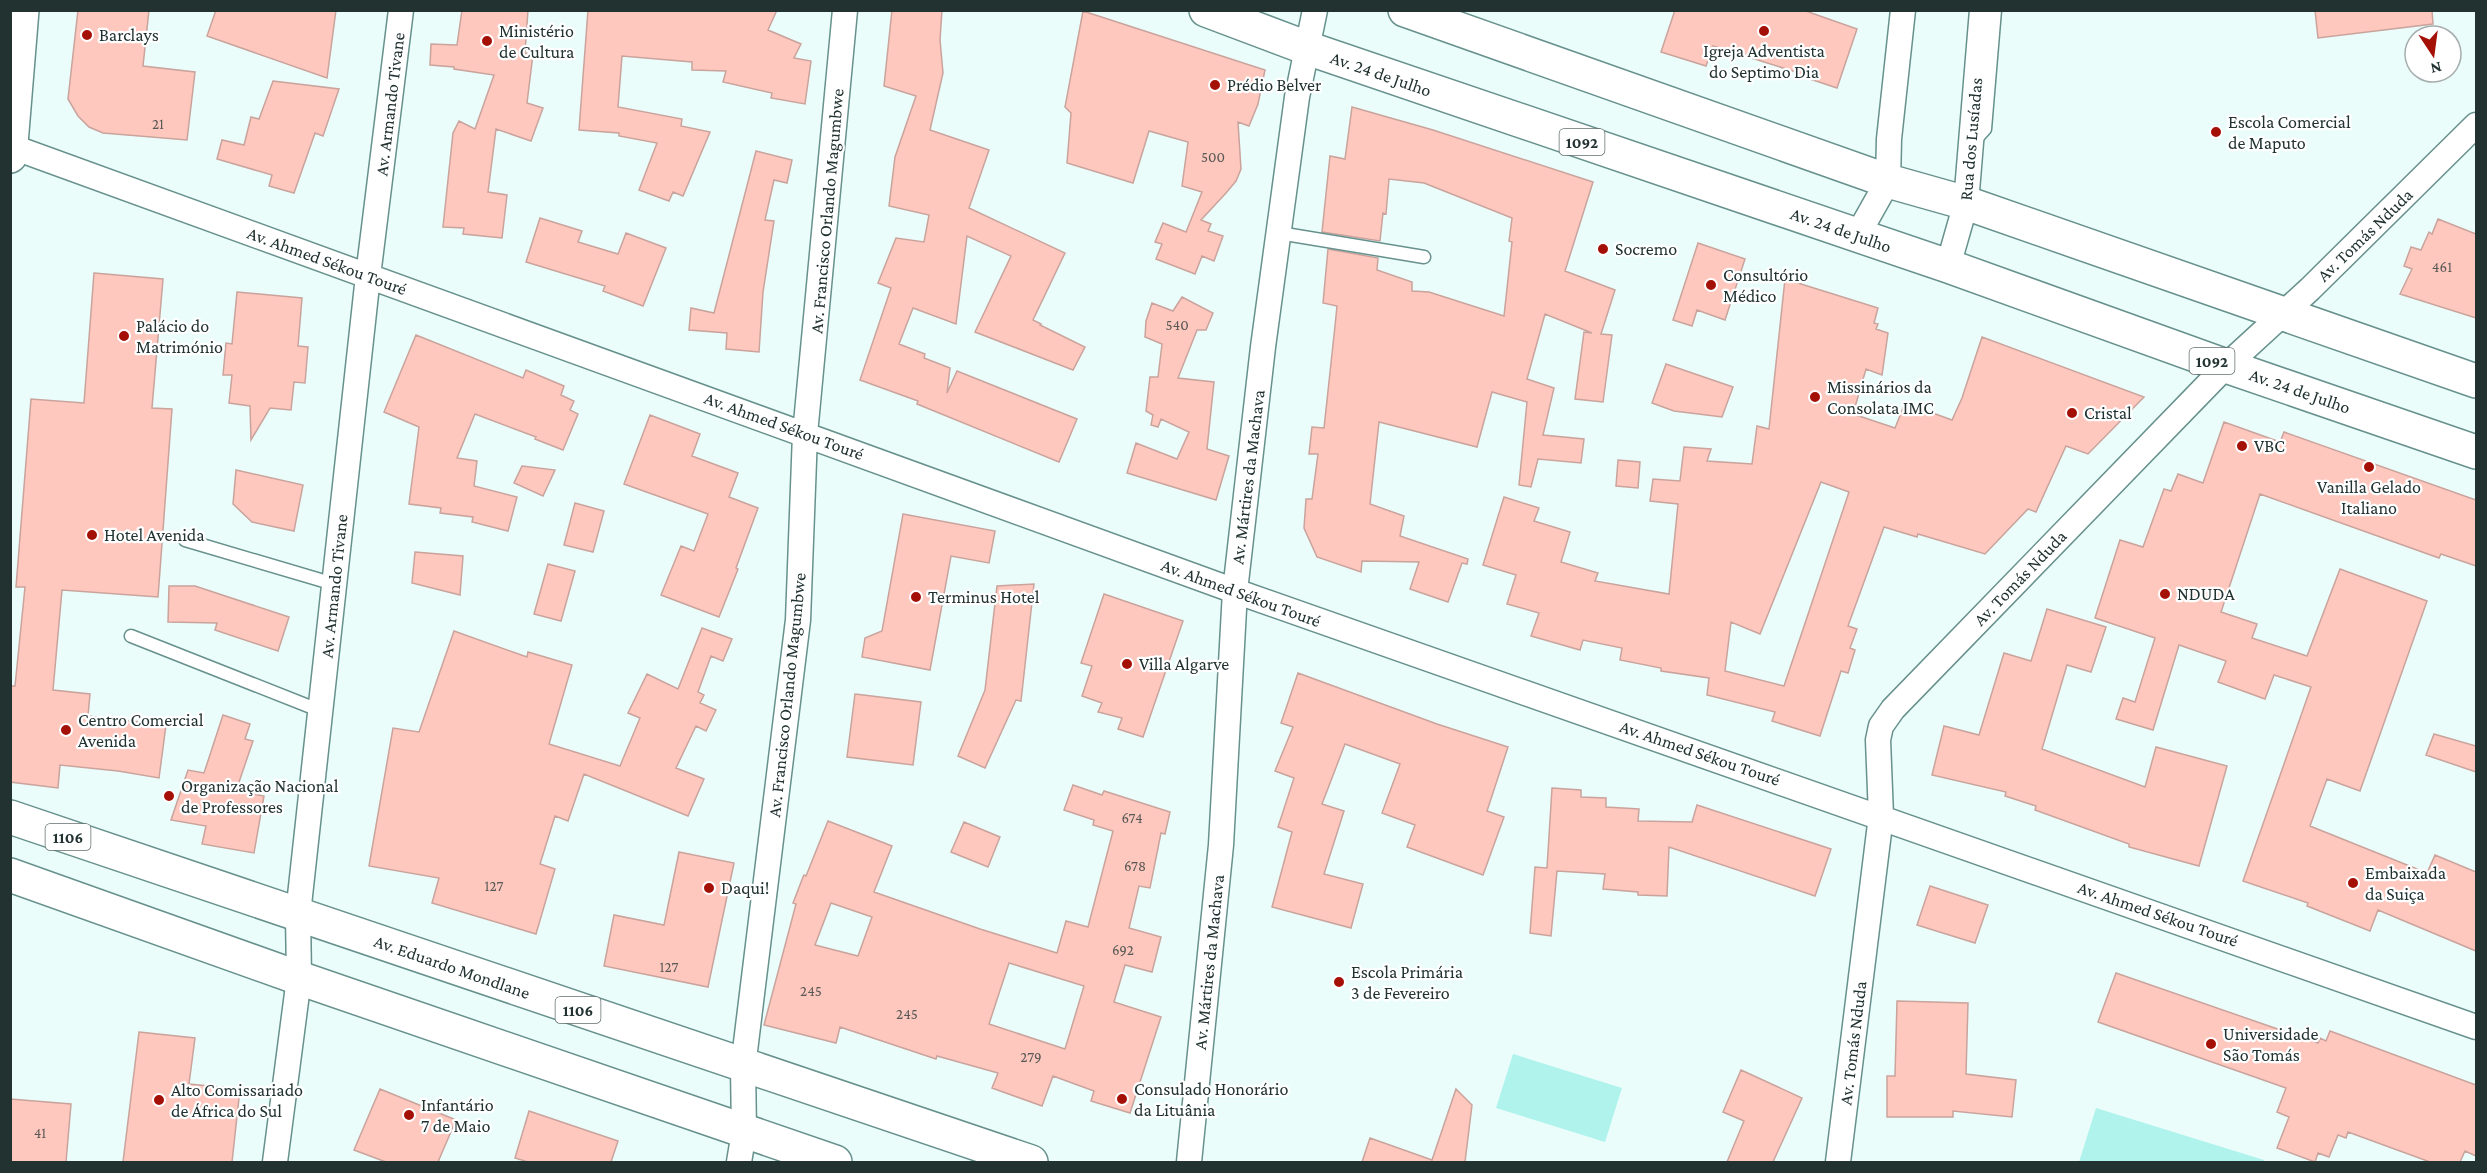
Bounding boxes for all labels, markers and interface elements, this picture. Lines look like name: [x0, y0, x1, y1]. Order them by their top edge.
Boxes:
place label: Ministério de Cultura: [499, 21, 574, 62]
marker: Igreja Adventista do Septimo Dia: [1757, 24, 1771, 38]
north arrow: [2403, 24, 2463, 84]
place label: Barclays: [99, 25, 159, 45]
marker: Barclays: [80, 28, 94, 42]
street label: Av. Armando Tivane: [371, 31, 409, 177]
marker: Ministério de Cultura: [480, 34, 494, 48]
place label: Igreja Adventista do Septimo Dia: [1703, 41, 1825, 82]
street label: Av. 24 de Julho: [1328, 47, 1434, 101]
text: N: [2429, 59, 2443, 78]
place label: Prédio Belver: [1227, 75, 1322, 95]
street label: Rua dos Lusíadas: [1956, 77, 1986, 201]
marker: Prédio Belver: [1208, 78, 1222, 92]
street label: Av. Francisco Orlando Magumbwe: [806, 88, 848, 334]
place label: Escola Comercial de Maputo: [2228, 112, 2351, 153]
house number: 21: [152, 116, 164, 132]
marker: Escola Comercial de Maputo: [2209, 125, 2223, 139]
road number: 1092: [1560, 129, 1604, 155]
house number: 500: [1201, 149, 1225, 165]
street label: Av. Tomás Nduda: [2313, 184, 2417, 286]
street label: Av. 24 de Julho: [1788, 203, 1894, 257]
street label: Av. Ahmed Sékou Touré: [245, 223, 410, 299]
place label: Socremo: [1615, 239, 1677, 259]
marker: Socremo: [1596, 242, 1610, 256]
house number: 461: [2432, 259, 2452, 275]
place label: Consultório Médico: [1723, 265, 1808, 306]
marker: Consultório Médico: [1704, 278, 1718, 292]
place label: Palácio do Matrimónio: [136, 316, 223, 357]
house number: 540: [1165, 317, 1189, 333]
marker: Palácio do Matrimónio: [117, 329, 131, 343]
road number: 1092: [2190, 348, 2234, 374]
street label: Av. 24 de Julho: [2247, 364, 2353, 418]
place label: Missinários da Consolata IMC: [1827, 377, 1934, 418]
street label: Av. Ahmed Sékou Touré: [702, 388, 867, 464]
street label: Av. Mártires da Machava: [1227, 388, 1269, 566]
marker: Missinários da Consolata IMC: [1808, 390, 1822, 404]
place label: Cristal: [2084, 403, 2132, 423]
marker: Cristal: [2065, 406, 2079, 420]
place label: VBC: [2254, 436, 2285, 456]
marker: VBC: [2235, 439, 2249, 453]
marker: Vanilla Gelado Italiano: [2362, 460, 2376, 474]
place label: Vanilla Gelado Italiano: [2317, 477, 2421, 518]
street label: Av. Armando Tivane: [317, 513, 352, 659]
place label: Hotel Avenida: [104, 525, 205, 545]
street label: Av. Tomás Nduda: [1969, 526, 2071, 630]
marker: Hotel Avenida: [85, 528, 99, 542]
street label: Av. Ahmed Sékou Touré: [1159, 555, 1324, 631]
street label: Av. Francisco Orlando Magumbwe: [764, 572, 810, 818]
place label: NDUDA: [2177, 584, 2235, 604]
place label: Terminus Hotel: [928, 587, 1040, 607]
marker: NDUDA: [2158, 587, 2172, 601]
marker: Terminus Hotel: [909, 590, 923, 604]
place label: Villa Algarve: [1139, 654, 1229, 674]
marker: Villa Algarve: [1120, 657, 1134, 671]
place label: Centro Comercial Avenida: [78, 710, 204, 751]
street label: Av. Ahmed Sékou Touré: [1617, 716, 1783, 790]
marker: Centro Comercial Avenida: [59, 723, 73, 737]
place label: Organização Nacional de Professores: [181, 776, 339, 817]
marker: Organização Nacional de Professores: [162, 789, 176, 803]
house number: 674: [1121, 810, 1143, 826]
road number: 1106: [46, 824, 90, 850]
house number: 678: [1124, 858, 1146, 874]
place label: Embaixada da Suiça: [2365, 863, 2446, 904]
street label: Av. Mártires da Machava: [1190, 873, 1228, 1051]
marker: Embaixada da Suiça: [2346, 876, 2360, 890]
street label: Av. Ahmed Sékou Touré: [2075, 877, 2241, 951]
house number: 127: [485, 878, 503, 894]
place label: Daqui!: [721, 878, 769, 898]
marker: Daqui!: [702, 881, 716, 895]
street label: Av. Eduardo Mondlane: [371, 931, 533, 1003]
house number: 692: [1112, 942, 1134, 958]
house number: 127: [660, 959, 678, 975]
place label: Escola Primária 3 de Fevereiro: [1351, 962, 1463, 1003]
marker: Escola Primária 3 de Fevereiro: [1332, 975, 1346, 989]
street label: Av. Tomás Nduda: [1835, 980, 1871, 1106]
house number: 245: [800, 983, 822, 999]
road number: 1106: [556, 997, 600, 1023]
house number: 245: [896, 1006, 918, 1022]
place label: Universidade São Tomás: [2223, 1024, 2318, 1065]
marker: Universidade São Tomás: [2204, 1037, 2218, 1051]
house number: 279: [1020, 1049, 1042, 1065]
place label: Consulado Honorário da Lituânia: [1134, 1079, 1288, 1120]
place label: Alto Comissariado de África do Sul: [171, 1080, 303, 1121]
marker: Consulado Honorário da Lituânia: [1115, 1092, 1129, 1106]
marker: Alto Comissariado de África do Sul: [152, 1093, 166, 1107]
place label: Infantário 7 de Maio: [421, 1095, 494, 1136]
marker: Infantário 7 de Maio: [402, 1108, 416, 1122]
house number: 41: [34, 1125, 46, 1141]

